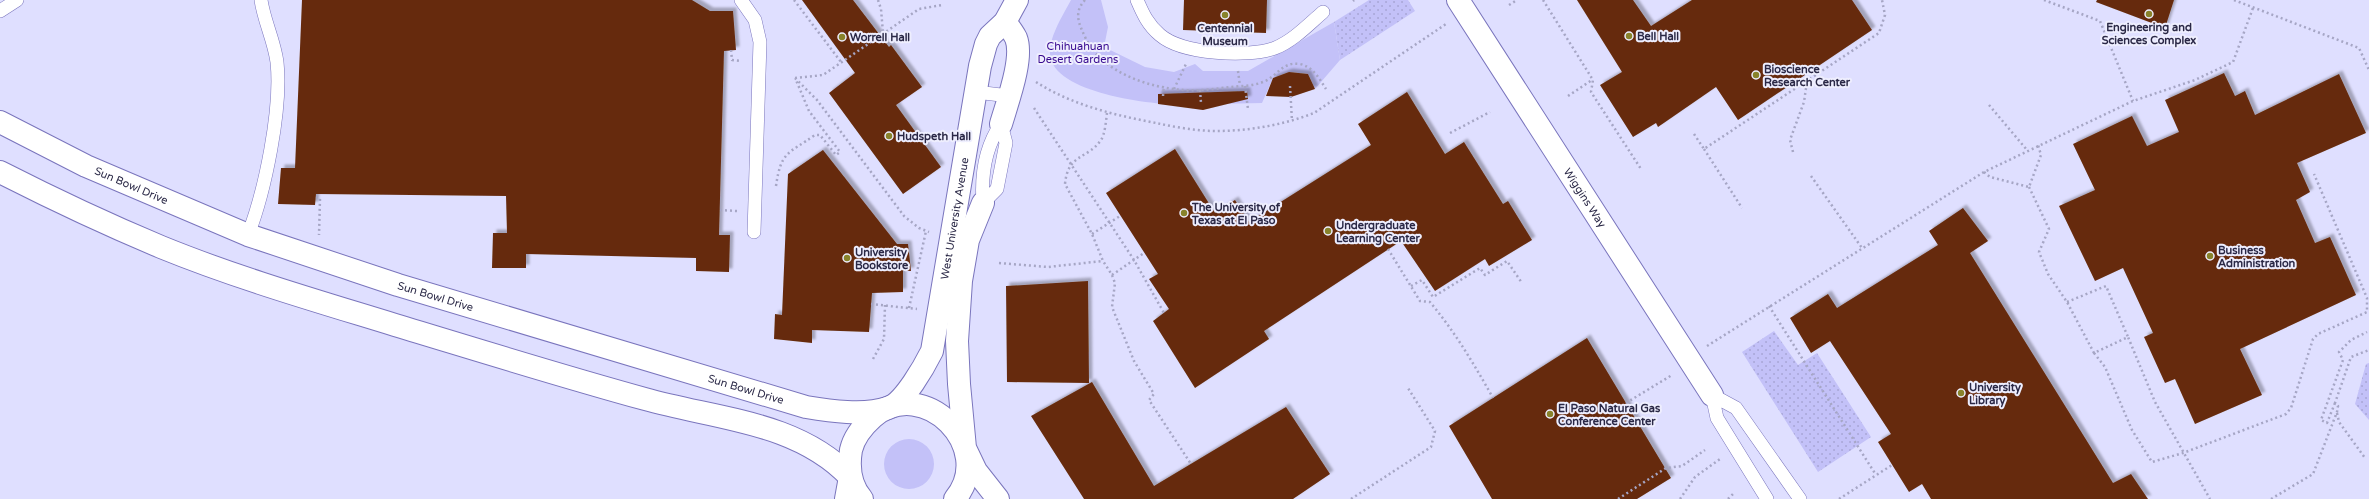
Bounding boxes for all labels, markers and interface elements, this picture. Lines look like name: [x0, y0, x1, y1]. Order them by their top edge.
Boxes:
marker: Engineering and Sciences Complex: [2144, 9, 2154, 19]
marker: Centennial Museum: [1220, 10, 1230, 20]
place label: Engineering and Sciences Complex: [2102, 21, 2196, 48]
place label: Centennial Museum: [1197, 22, 1253, 48]
place label: Bell Hall: [1637, 30, 1679, 43]
place label: Worrell Hall: [850, 31, 910, 44]
marker: Bell Hall: [1624, 31, 1634, 41]
marker: Worrell Hall: [837, 32, 847, 42]
park label: Chihuahuan Desert Gardens: [1038, 40, 1118, 66]
place label: Bioscience Research Center: [1764, 63, 1851, 89]
marker: Bioscience Research Center: [1751, 70, 1761, 80]
place label: Hudspeth Hall: [897, 130, 971, 144]
marker: Hudspeth Hall: [884, 131, 894, 141]
street label: West University Avenue: [938, 157, 971, 280]
street label: Sun Bowl Drive: [93, 164, 170, 207]
street label: Wiggins Way: [1561, 166, 1609, 230]
place label: The University of Texas at El Paso: [1191, 201, 1281, 227]
marker: The University of Texas at El Paso: [1179, 208, 1189, 218]
place label: Undergraduate Learning Center: [1336, 219, 1421, 246]
marker: Undergraduate Learning Center: [1323, 226, 1333, 236]
place label: Business Administration: [2218, 244, 2296, 270]
place label: University Bookstore: [855, 246, 909, 272]
marker: Business Administration: [2205, 251, 2215, 261]
marker: University Bookstore: [842, 253, 852, 263]
street label: Sun Bowl Drive: [396, 279, 475, 314]
street label: Sun Bowl Drive: [706, 372, 785, 407]
place label: University Library: [1969, 381, 2021, 408]
marker: University Library: [1956, 388, 1966, 398]
place label: El Paso Natural Gas Conference Center: [1558, 402, 1661, 428]
marker: El Paso Natural Gas Conference Center: [1545, 409, 1555, 419]

